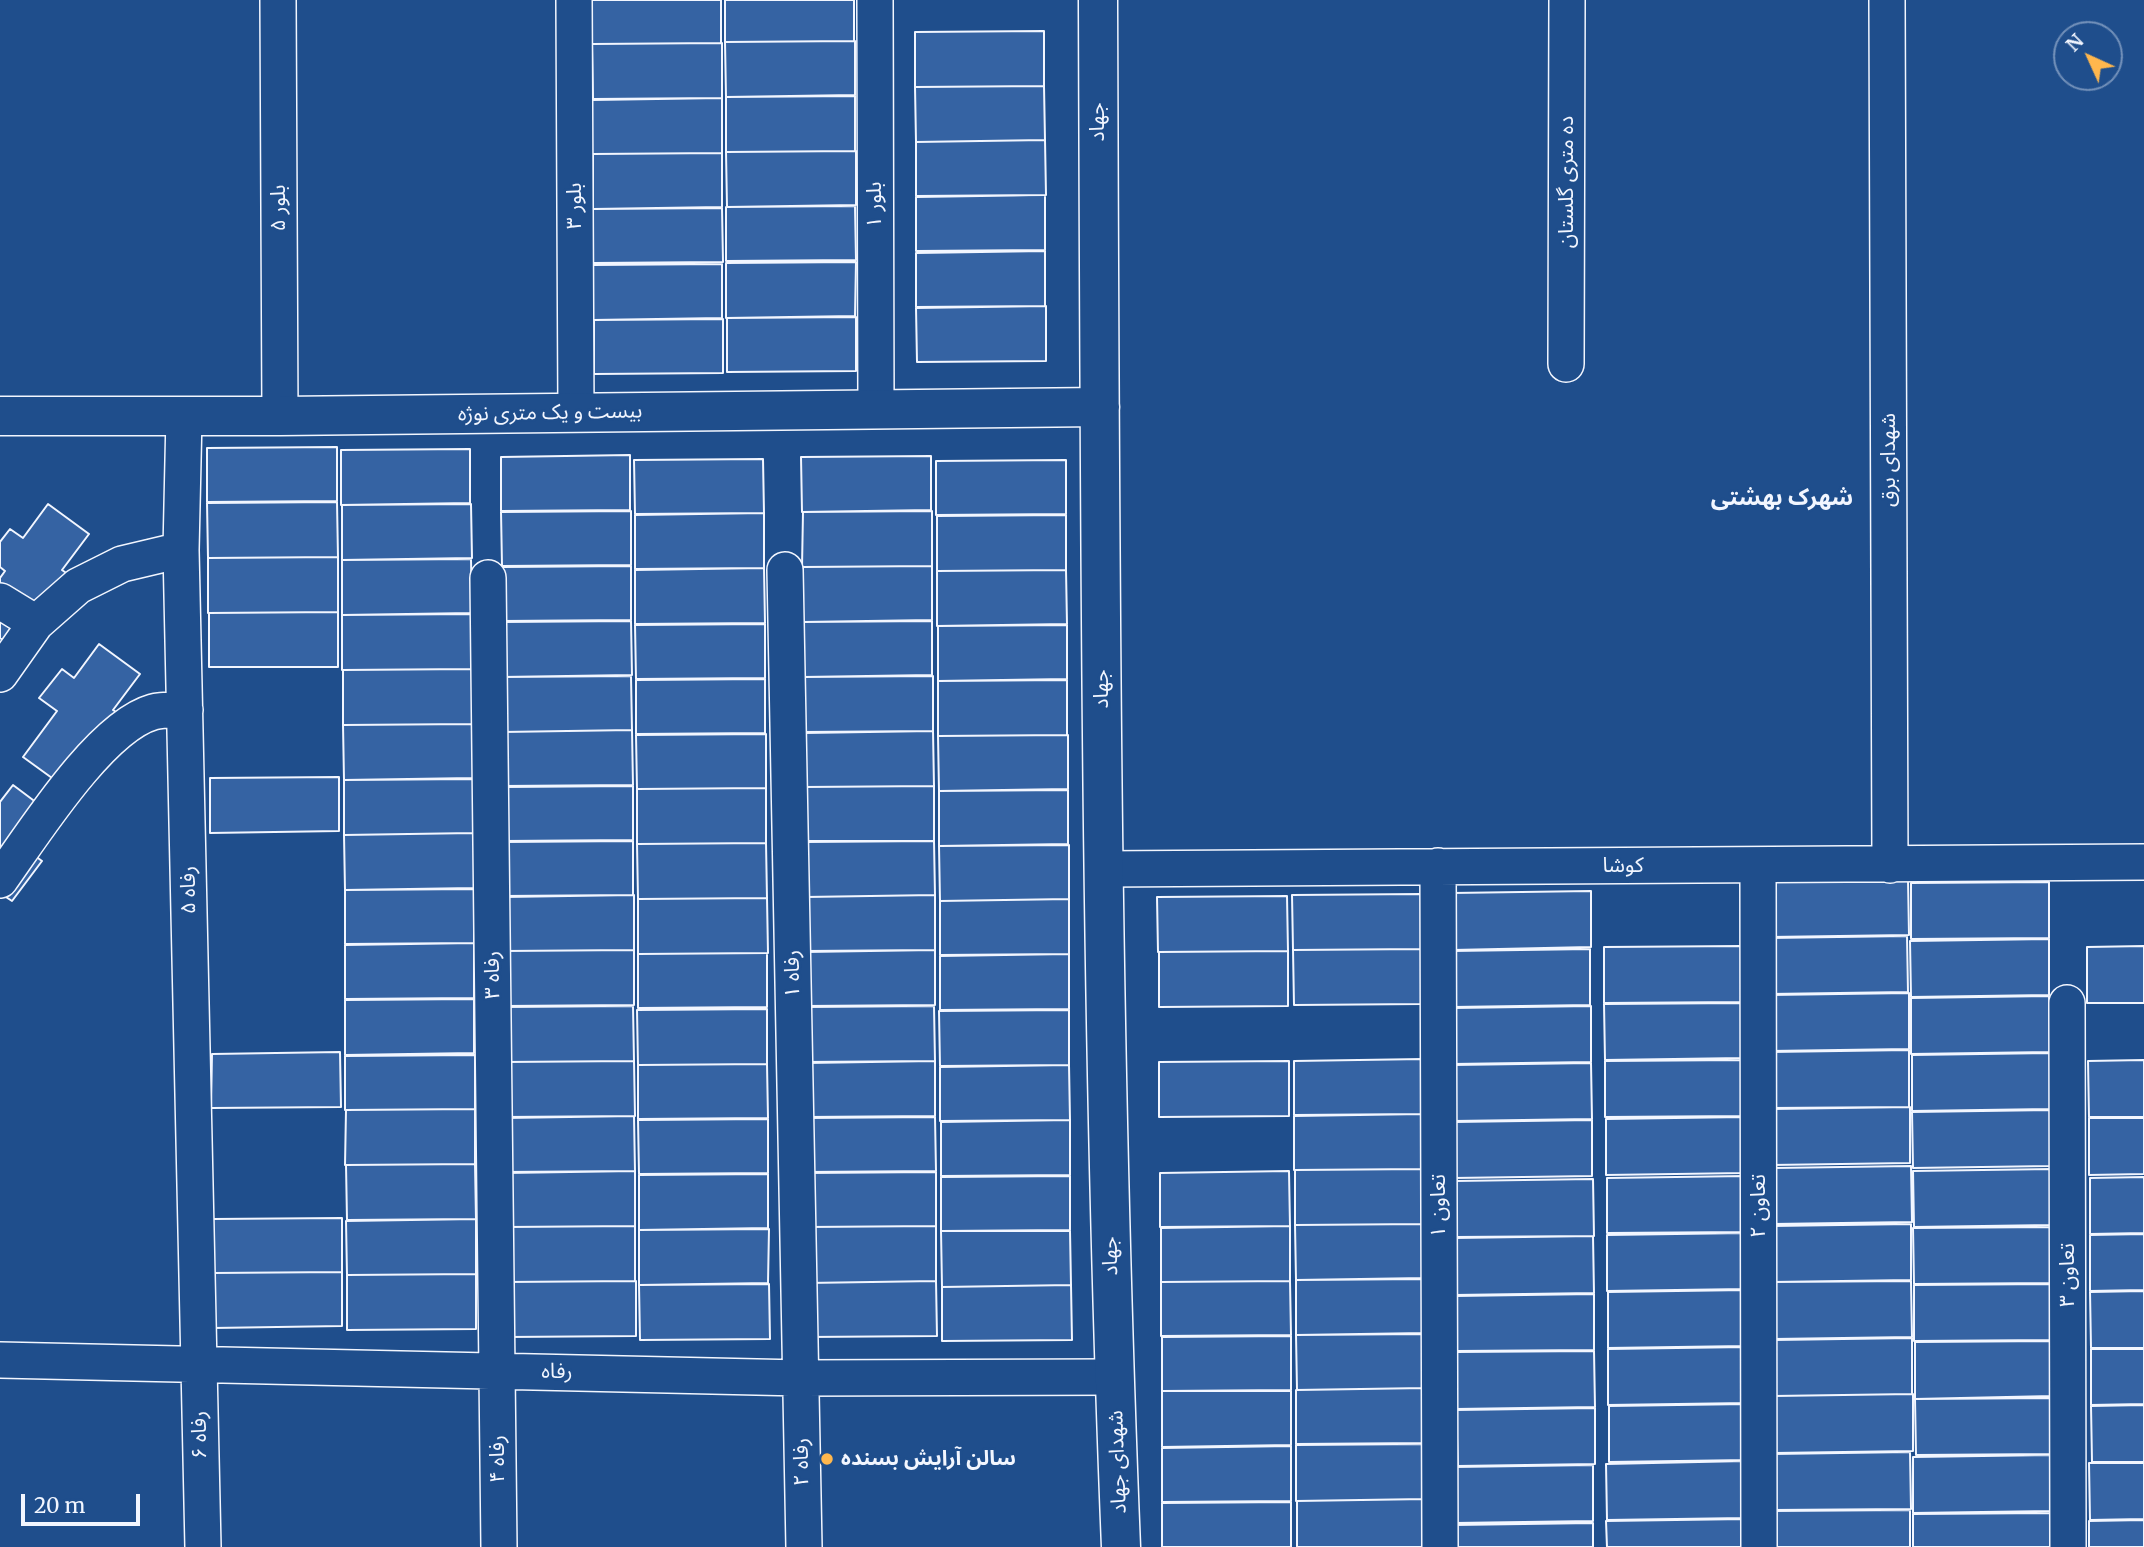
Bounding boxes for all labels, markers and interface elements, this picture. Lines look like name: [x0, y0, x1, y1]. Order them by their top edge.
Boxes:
north arrow: [2053, 21, 2123, 91]
text: N: [2061, 29, 2088, 56]
street label: جهاد: [1085, 102, 1111, 142]
street label: ده متری گلستان: [1554, 116, 1580, 248]
street label: بلور ۱: [862, 182, 888, 228]
street label: بلور ۳: [562, 183, 588, 229]
street label: بلور ۵: [266, 185, 292, 231]
street label: بیست و یک متری نوژه: [458, 399, 642, 427]
street label: شهدای برق: [1876, 413, 1902, 507]
district label: شهرک بهشتی: [1711, 484, 1853, 512]
street label: جهاد: [1089, 669, 1115, 709]
street label: کوشا: [1602, 853, 1644, 879]
street label: رفاه ۵: [176, 866, 202, 914]
street label: رفاه ۱: [780, 950, 806, 998]
street label: رفاه ۳: [480, 951, 506, 999]
street label: تعاون ۱: [1426, 1174, 1452, 1238]
street label: تعاون ۲: [1746, 1174, 1772, 1238]
street label: جهاد: [1098, 1236, 1124, 1276]
street label: تعاون ۳: [2055, 1243, 2081, 1307]
street label: رفاه: [541, 1359, 573, 1385]
street label: شهدای جهاد: [1104, 1410, 1132, 1514]
street label: رفاه ۶: [187, 1411, 213, 1459]
street label: رفاه ۴: [485, 1435, 511, 1483]
street label: رفاه ۲: [789, 1438, 815, 1486]
place label: سالن آرایش بسنده: [841, 1446, 1016, 1472]
marker: سالن آرایش بسنده: [819, 1451, 835, 1467]
scale bar: [24, 1480, 144, 1524]
text: 20 m: [34, 1492, 85, 1519]

